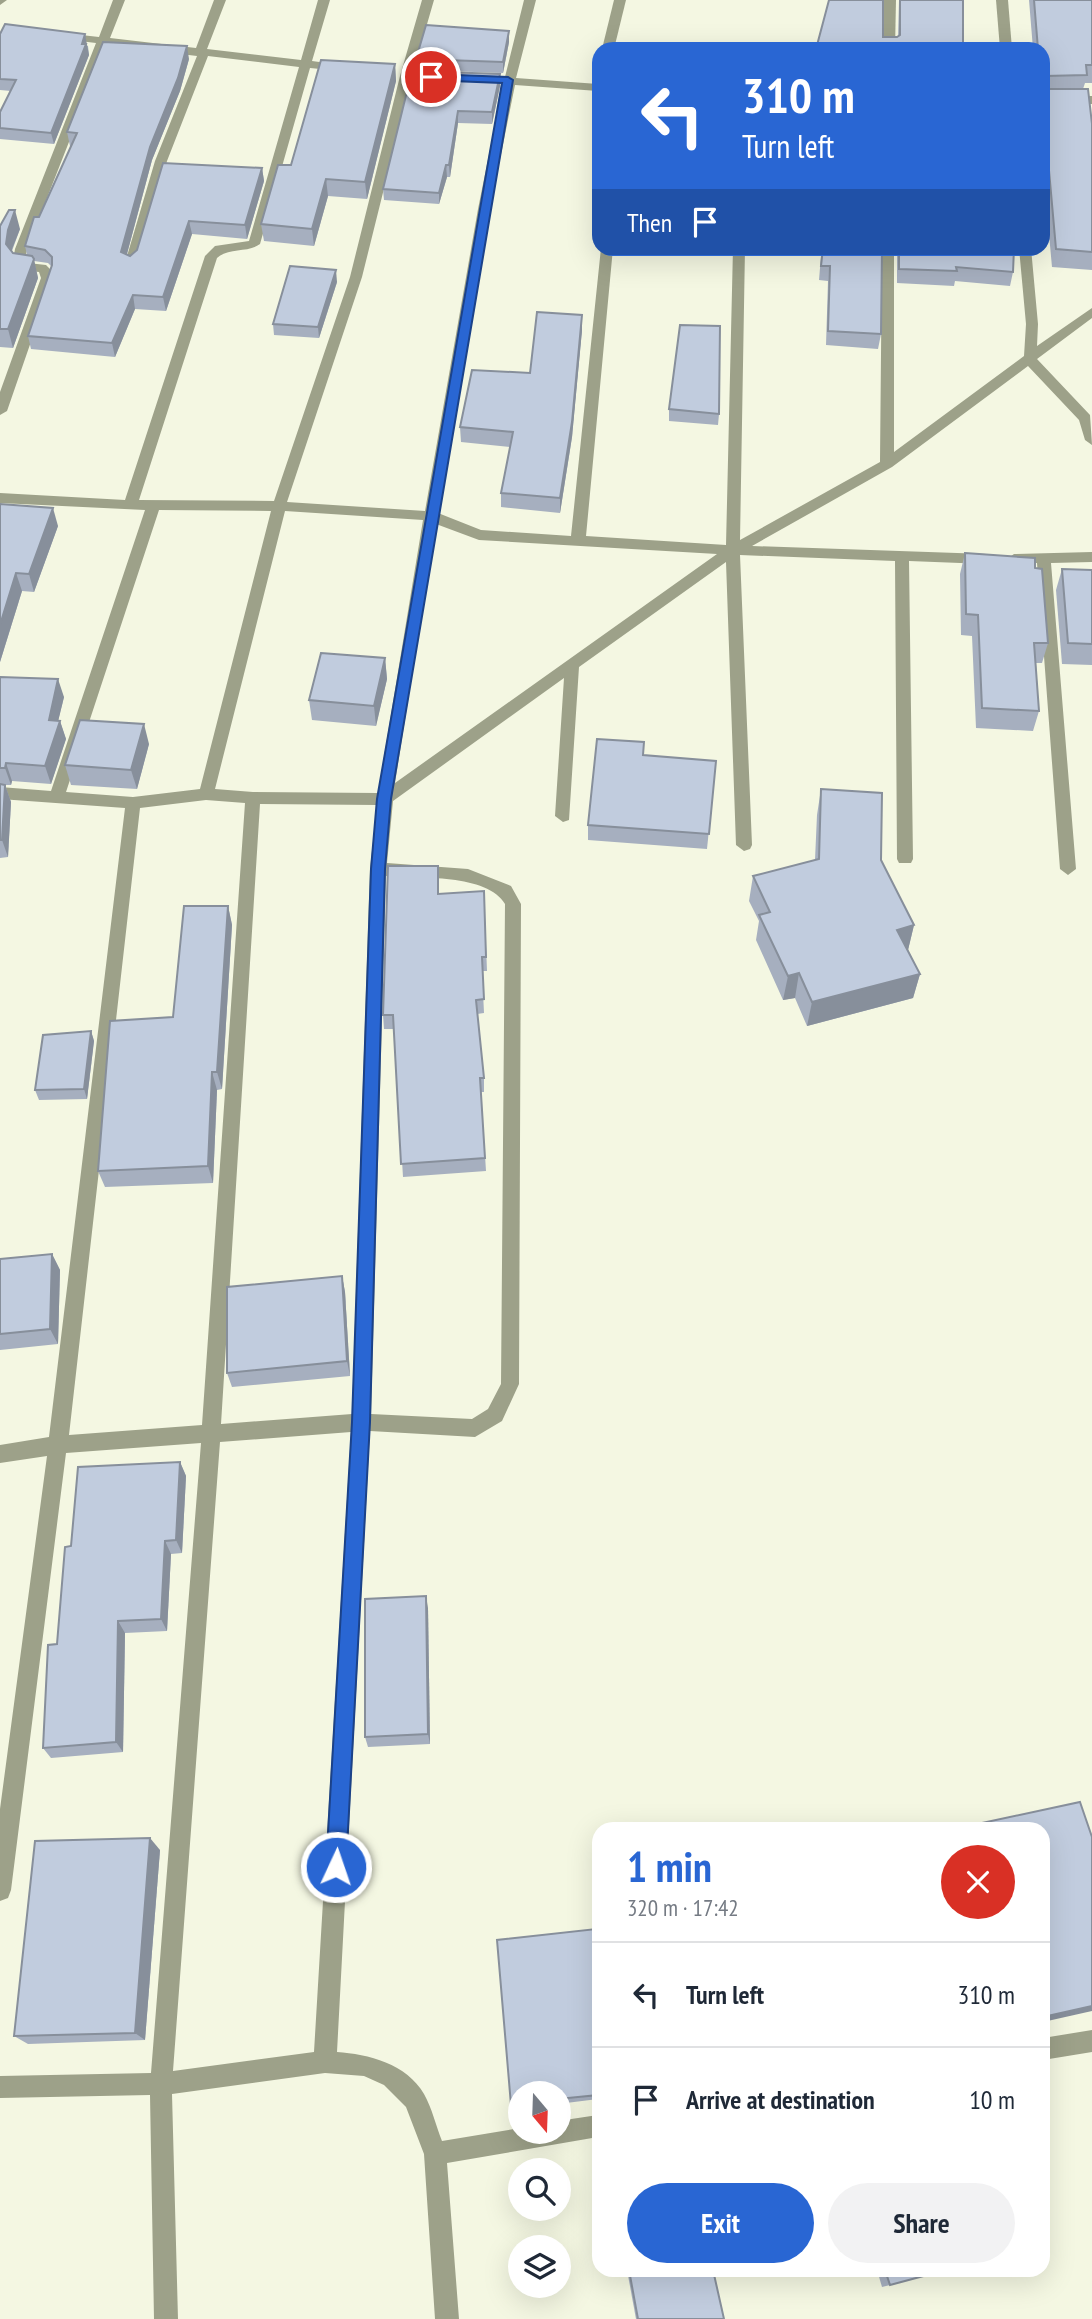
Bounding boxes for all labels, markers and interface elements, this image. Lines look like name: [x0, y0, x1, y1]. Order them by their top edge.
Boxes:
pin: [401, 47, 461, 107]
icon: arrive: [412, 58, 450, 96]
text: 310 m: [742, 63, 855, 127]
icon: left: [627, 70, 718, 161]
text: Turn left: [742, 125, 834, 167]
icon: arrive: [686, 203, 724, 241]
text: Then: [627, 206, 672, 239]
position arrow: [299, 1830, 373, 1904]
text: 1 min: [627, 1839, 712, 1894]
button: close: [941, 1845, 1015, 1919]
text: 320 m · 17:42: [627, 1893, 739, 1922]
icon: left: [627, 1976, 665, 2014]
text: Turn left: [686, 1978, 764, 2011]
text: 310 m: [957, 1978, 1015, 2011]
north arrow: [508, 2081, 570, 2144]
map controls: [508, 2081, 571, 2298]
icon: arrive: [627, 2081, 665, 2119]
text: Arrive at destination: [686, 2083, 875, 2116]
text: 10 m: [969, 2083, 1015, 2116]
button: search: [508, 2158, 571, 2221]
button: Exit: [627, 2183, 814, 2263]
button: Share: [828, 2183, 1015, 2263]
button: layers: [508, 2235, 571, 2298]

